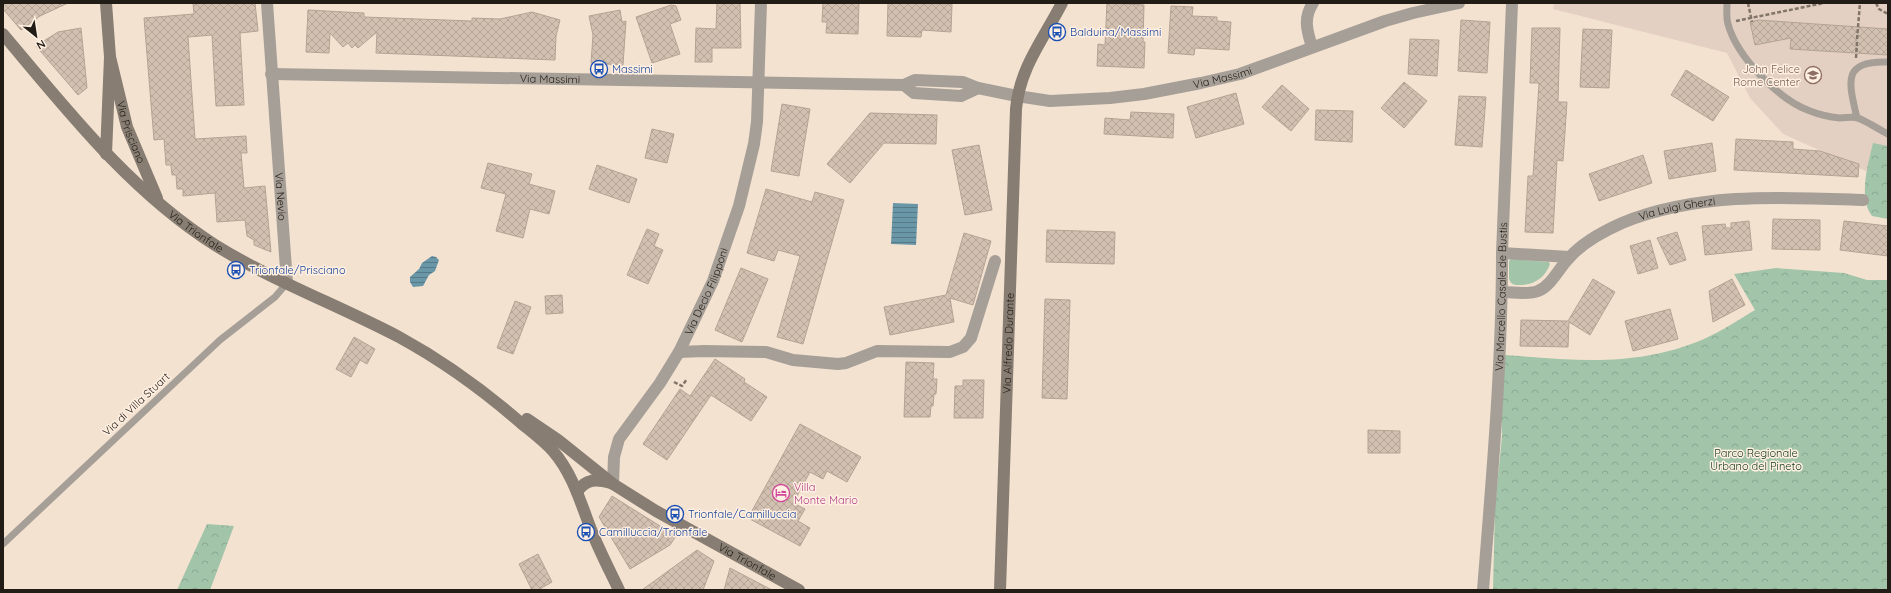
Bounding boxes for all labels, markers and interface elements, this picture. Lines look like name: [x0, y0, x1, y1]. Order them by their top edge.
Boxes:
north arrow: [16, 16, 56, 56]
bus stop icon: Balduina/Massimi: [1047, 22, 1067, 42]
place label: Balduina/Massimi: [1070, 25, 1161, 39]
text: N: [34, 37, 48, 53]
bus stop icon: Massimi: [589, 59, 609, 79]
place label: Massimi: [612, 62, 653, 76]
place label: John Felice Rome Center: [1733, 62, 1801, 89]
street label: Via Massimi: [1192, 63, 1254, 91]
school or university icon: John Felice Rome Center: [1803, 65, 1823, 85]
street label: Via Massimi: [520, 71, 580, 86]
street label: Via Prisciano: [114, 99, 149, 166]
street label: Via Nevio: [272, 172, 290, 221]
street label: Via Luigi Gherzi: [1637, 194, 1716, 223]
street label: Via Trionfale: [166, 207, 226, 256]
street label: Via Marcello Casale de Bustis: [1492, 222, 1510, 371]
street label: Via Decio Filipponi: [681, 246, 731, 337]
bus stop icon: Trionfale/Prisciano: [226, 260, 246, 280]
place label: Trionfale/Prisciano: [249, 263, 346, 277]
street label: Via Alfredo Durante: [1000, 293, 1017, 394]
street label: Via di Villa Stuart: [100, 369, 173, 439]
park label: Parco Regionale Urbano del Pineto: [1710, 446, 1802, 473]
place label: Villa Monte Mario: [794, 480, 858, 507]
hotel icon: Villa Monte Mario: [771, 483, 791, 503]
bus stop icon: Trionfale/Camilluccia: [665, 504, 685, 524]
place label: Trionfale/Camilluccia: [688, 507, 797, 521]
bus stop icon: Camilluccia/Trionfale: [576, 522, 596, 542]
place label: Camilluccia/Trionfale: [599, 525, 708, 539]
street label: Via Trionfale: [716, 540, 779, 583]

